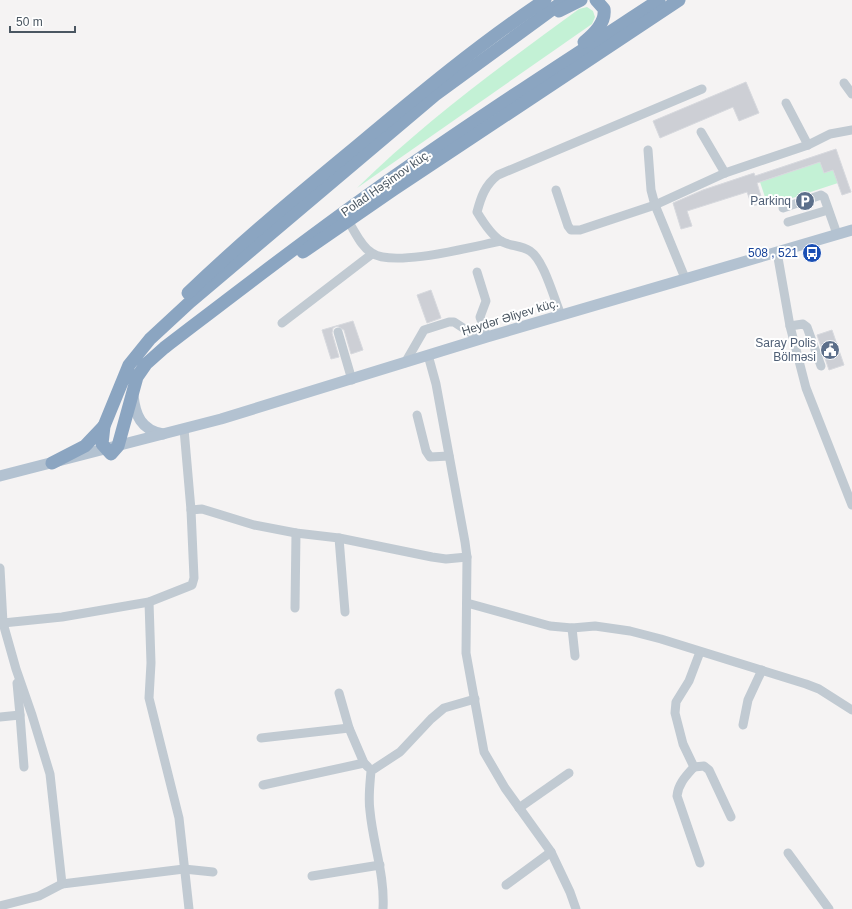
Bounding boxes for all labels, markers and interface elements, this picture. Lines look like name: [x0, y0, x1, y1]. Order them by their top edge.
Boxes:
scale bar: [10, 8, 75, 34]
text: 50 m: [16, 15, 43, 29]
street label: Polad Həşimov küç.: [339, 147, 433, 219]
parking icon: Parkinq: [794, 190, 816, 212]
place label: Parkinq: [750, 194, 791, 208]
bus stop icon: 508 , 521: [801, 242, 823, 264]
place label: 508 , 521: [748, 246, 798, 260]
street label: Heydər Əliyev küç.: [460, 296, 560, 338]
place label: Saray Polis Bölməsi: [755, 336, 816, 364]
public building icon: Saray Polis Bölməsi: [819, 339, 841, 361]

